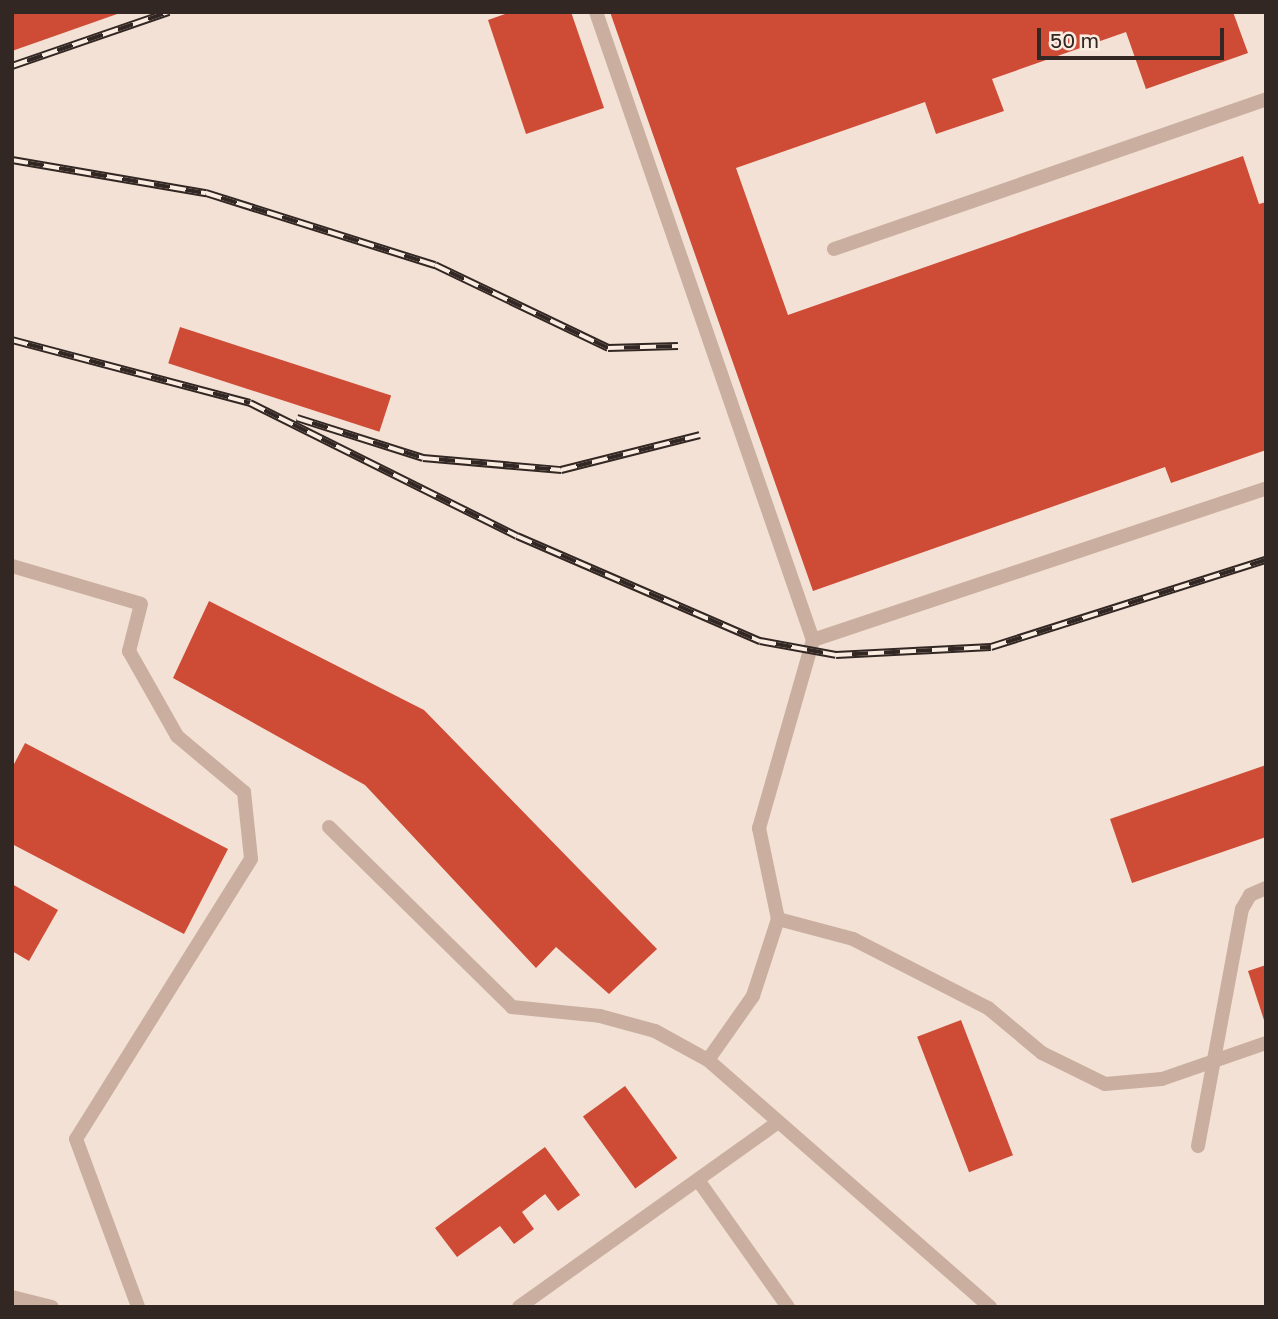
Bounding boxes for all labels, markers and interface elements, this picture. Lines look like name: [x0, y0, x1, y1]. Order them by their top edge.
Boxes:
scale bar: [1040, 14, 1227, 58]
text: 50 m: [1050, 27, 1099, 53]

